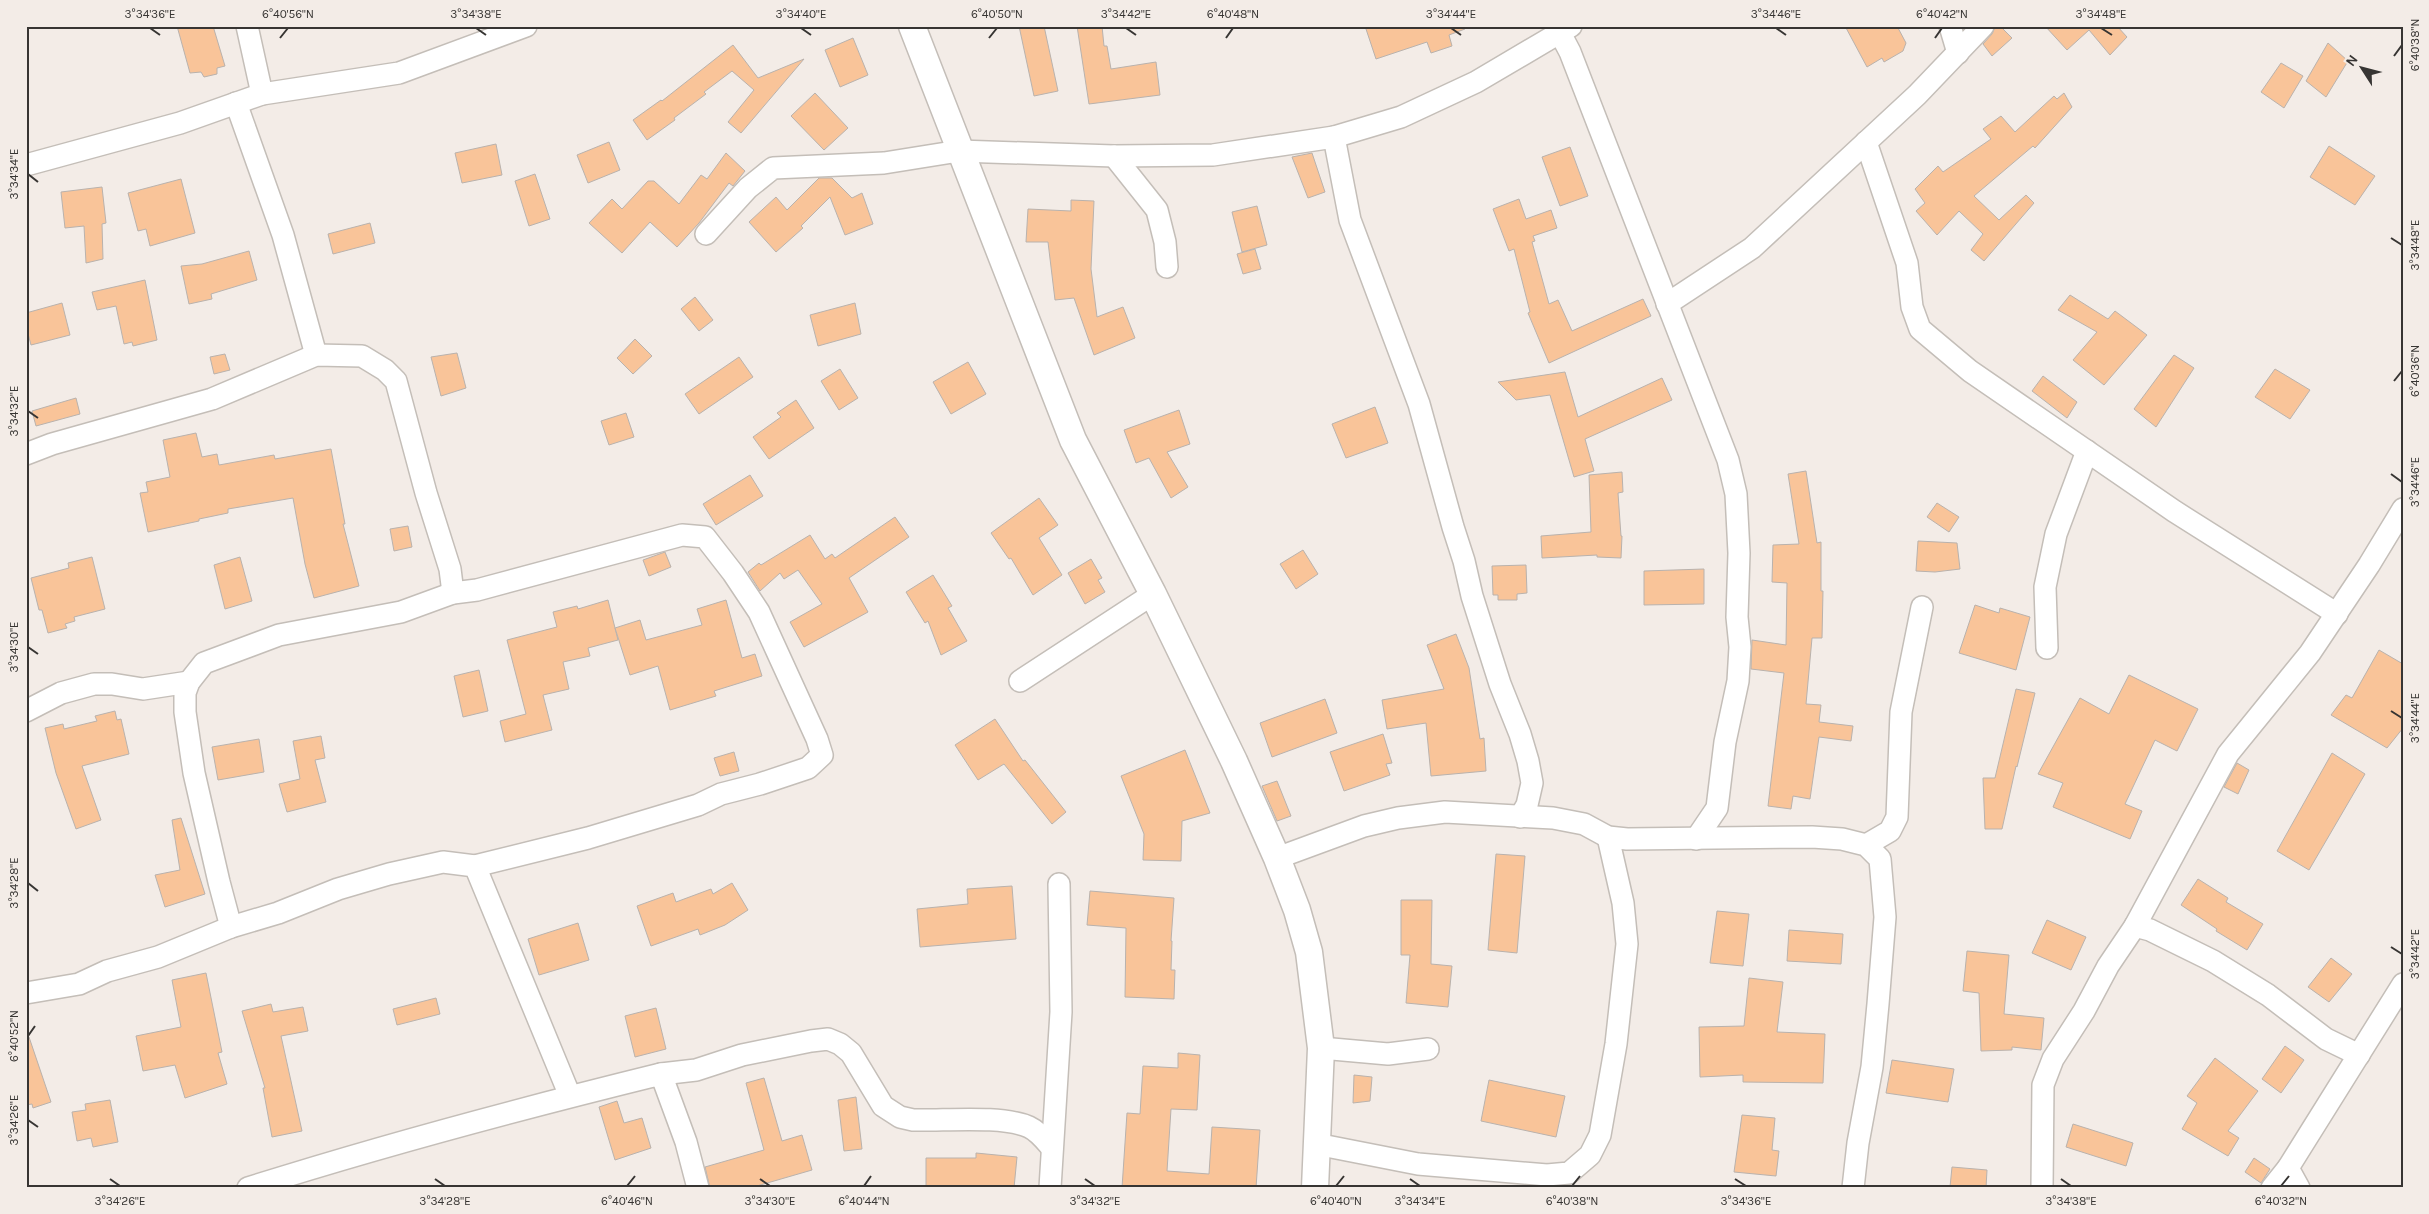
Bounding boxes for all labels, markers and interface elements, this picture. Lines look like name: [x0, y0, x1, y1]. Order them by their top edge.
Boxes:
text: 3°34'36"E: [125, 7, 175, 21]
text: 6°40'56"N: [262, 7, 314, 21]
text: 3°34'38"E: [450, 7, 502, 21]
text: 3°34'40"E: [776, 7, 826, 21]
text: 6°40'50"N: [971, 7, 1023, 21]
text: 3°34'42"E: [1101, 7, 1151, 21]
text: 6°40'48"N: [1207, 7, 1259, 21]
text: 3°34'44"E: [1426, 7, 1476, 21]
text: 3°34'46"E: [1751, 7, 1801, 21]
text: 6°40'42"N: [1916, 7, 1968, 21]
text: 3°34'48"E: [2075, 7, 2127, 21]
text: 6°40'38"N: [2408, 19, 2422, 71]
north arrow: [2336, 42, 2386, 92]
text: N: [2342, 52, 2362, 70]
text: 3°34'34"E: [7, 149, 21, 199]
text: 3°34'48"E: [2408, 219, 2422, 271]
text: 6°40'36"N: [2408, 345, 2422, 397]
text: 3°34'32"E: [7, 385, 21, 437]
text: 3°34'46"E: [2408, 457, 2422, 507]
text: 3°34'30"E: [7, 621, 21, 673]
text: 3°34'44"E: [2408, 693, 2422, 743]
text: 3°34'28"E: [7, 857, 21, 909]
text: 3°34'42"E: [2408, 929, 2422, 979]
text: 6°40'52"N: [7, 1010, 21, 1062]
text: 3°34'26"E: [7, 1095, 21, 1145]
text: 3°34'26"E: [95, 1194, 145, 1208]
text: 3°34'28"E: [419, 1194, 471, 1208]
text: 6°40'46"N: [601, 1194, 653, 1208]
text: 3°34'30"E: [744, 1194, 796, 1208]
text: 6°40'44"N: [838, 1194, 890, 1208]
text: 3°34'32"E: [1069, 1194, 1121, 1208]
text: 6°40'40"N: [1310, 1194, 1362, 1208]
text: 3°34'34"E: [1395, 1194, 1445, 1208]
text: 6°40'38"N: [1546, 1194, 1598, 1208]
text: 3°34'36"E: [1721, 1194, 1771, 1208]
text: 3°34'38"E: [2045, 1194, 2097, 1208]
text: 6°40'32"N: [2255, 1194, 2307, 1208]

